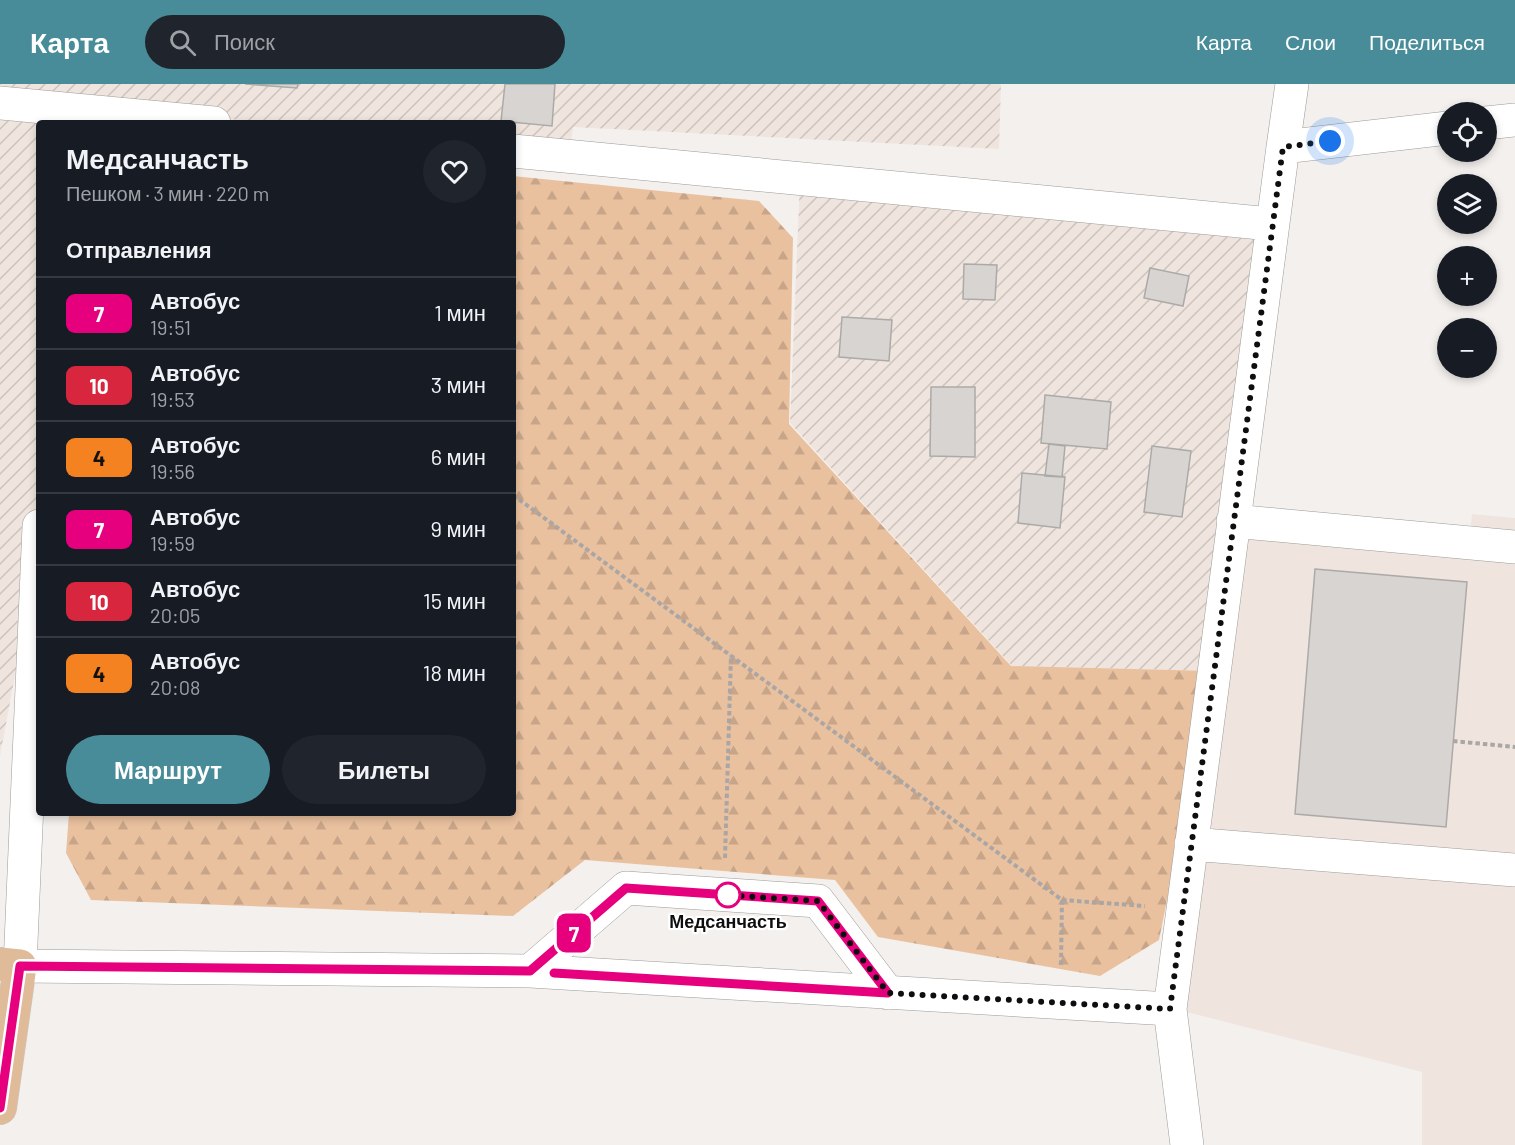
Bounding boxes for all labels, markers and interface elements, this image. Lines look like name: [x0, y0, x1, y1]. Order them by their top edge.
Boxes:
search box: [145, 15, 565, 69]
text: Карта: [30, 25, 109, 59]
icon: search: [166, 26, 199, 59]
text: Поиск: [214, 28, 275, 54]
text: Карта: [1196, 29, 1252, 54]
text: Слои: [1285, 29, 1336, 54]
text: Поделиться: [1369, 29, 1485, 54]
map controls: [1437, 102, 1497, 378]
button: locate: [1437, 102, 1497, 162]
your location: [1315, 126, 1345, 156]
button: heart: [423, 140, 486, 203]
text: Медсанчасть: [66, 141, 249, 175]
button: layers: [1437, 174, 1497, 234]
text: Пешком · 3 мин · 220 m: [66, 181, 269, 205]
text: Отправления: [66, 236, 212, 262]
button: +: [1437, 246, 1497, 306]
text: Автобус: [150, 287, 240, 313]
text: 1 мин: [434, 299, 486, 325]
text: 7: [94, 301, 104, 326]
text: 19:51: [150, 315, 191, 339]
button: −: [1437, 318, 1497, 378]
text: Автобус: [150, 359, 240, 385]
text: 3 мин: [431, 371, 486, 397]
text: 10: [89, 373, 109, 398]
text: 19:53: [150, 387, 195, 411]
text: Автобус: [150, 431, 240, 457]
text: 6 мин: [431, 443, 486, 469]
text: 4: [93, 445, 105, 470]
text: 19:56: [150, 459, 195, 483]
text: Автобус: [150, 503, 240, 529]
text: 9 мин: [431, 515, 486, 541]
text: 7: [94, 517, 104, 542]
text: 19:59: [150, 531, 195, 555]
text: Автобус: [150, 575, 240, 601]
text: 15 мин: [423, 587, 486, 613]
text: 10: [89, 589, 109, 614]
text: 20:05: [150, 603, 200, 627]
text: Автобус: [150, 647, 240, 673]
text: 18 мин: [423, 659, 486, 685]
text: 4: [93, 661, 105, 686]
text: 20:08: [150, 675, 201, 699]
button: Маршрут: [66, 735, 270, 804]
button: Билеты: [282, 735, 486, 804]
marker: Медсанчасть: [715, 882, 741, 908]
place label: Медсанчасть: [669, 910, 787, 932]
line badge: 7: [554, 914, 594, 952]
text: 7: [569, 921, 579, 946]

